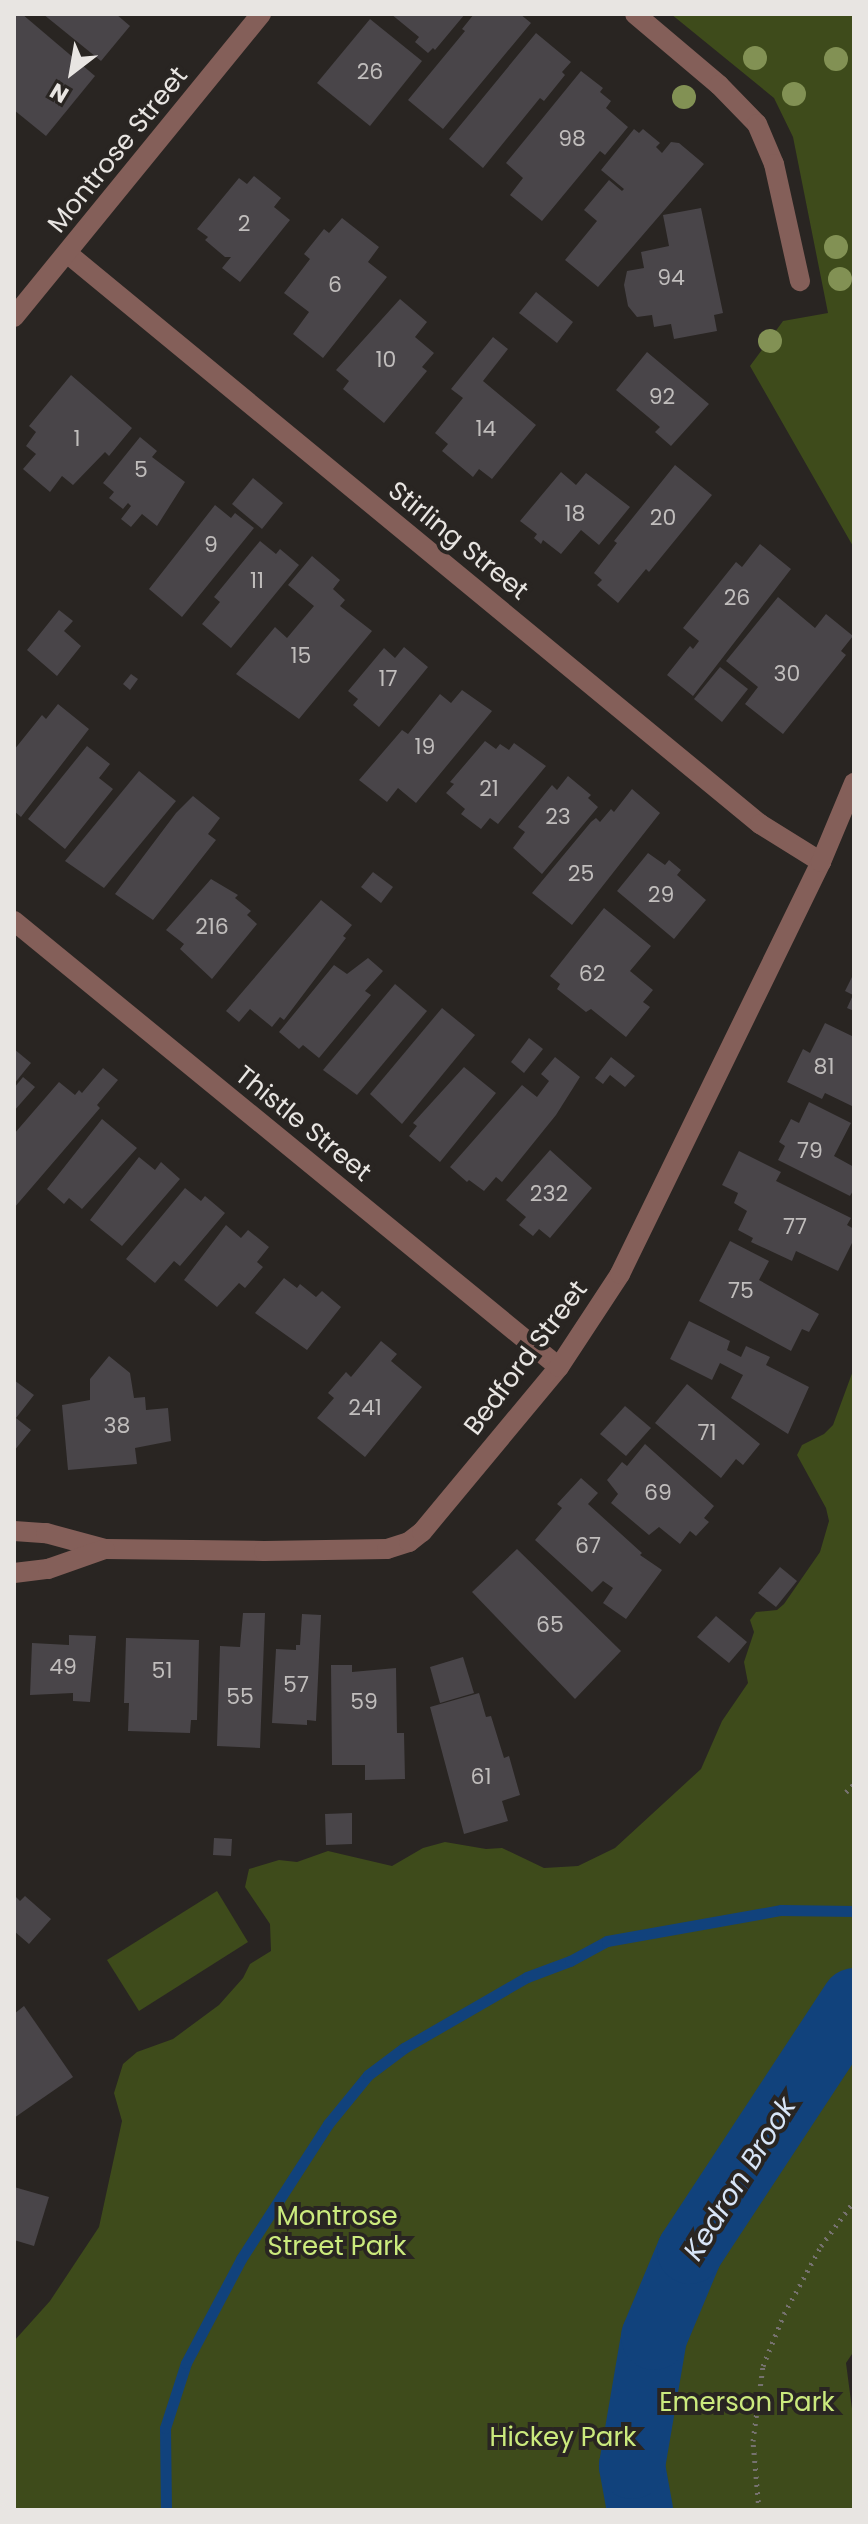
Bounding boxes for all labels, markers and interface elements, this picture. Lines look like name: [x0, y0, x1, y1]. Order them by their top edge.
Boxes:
north arrow: [32, 32, 112, 112]
house number: 26: [357, 59, 383, 85]
street label: Montrose Street: [42, 61, 194, 239]
text: N: [44, 75, 74, 111]
house number: 98: [558, 126, 586, 152]
house number: 2: [238, 211, 250, 237]
house number: 94: [657, 265, 685, 291]
house number: 6: [328, 272, 342, 298]
house number: 10: [376, 347, 396, 373]
house number: 92: [649, 384, 675, 410]
house number: 14: [476, 416, 496, 442]
house number: 1: [73, 426, 81, 452]
house number: 5: [134, 457, 148, 483]
street label: Stirling Street: [382, 475, 534, 607]
house number: 18: [565, 501, 585, 527]
house number: 20: [650, 505, 676, 531]
house number: 9: [204, 532, 218, 558]
house number: 11: [250, 568, 264, 594]
house number: 26: [724, 585, 750, 611]
house number: 15: [291, 643, 311, 669]
house number: 30: [774, 661, 800, 687]
house number: 17: [378, 666, 398, 692]
house number: 19: [415, 734, 435, 760]
house number: 21: [479, 776, 499, 802]
house number: 23: [545, 804, 571, 830]
house number: 25: [568, 861, 594, 887]
house number: 29: [648, 882, 674, 908]
house number: 216: [195, 914, 229, 940]
house number: 62: [579, 961, 605, 987]
house number: 81: [814, 1054, 834, 1080]
street label: Thistle Street: [229, 1060, 377, 1188]
house number: 79: [797, 1138, 823, 1164]
house number: 232: [530, 1181, 568, 1207]
house number: 77: [783, 1214, 807, 1240]
street label: Bedford Street: [458, 1275, 594, 1441]
house number: 75: [728, 1278, 754, 1304]
house number: 241: [348, 1395, 382, 1421]
house number: 38: [104, 1413, 130, 1439]
house number: 71: [697, 1420, 717, 1446]
house number: 69: [644, 1480, 672, 1506]
house number: 67: [575, 1533, 601, 1559]
house number: 65: [536, 1612, 564, 1638]
house number: 49: [49, 1654, 77, 1680]
house number: 51: [152, 1658, 172, 1684]
house number: 57: [283, 1672, 309, 1698]
house number: 55: [226, 1684, 254, 1710]
house number: 59: [350, 1689, 378, 1715]
house number: 61: [470, 1764, 492, 1790]
water label: Kedron Brook: [677, 2091, 803, 2267]
park label: Montrose Street Park: [268, 2201, 406, 2262]
park label: Emerson Park: [659, 2387, 835, 2419]
park label: Hickey Park: [490, 2422, 636, 2454]

